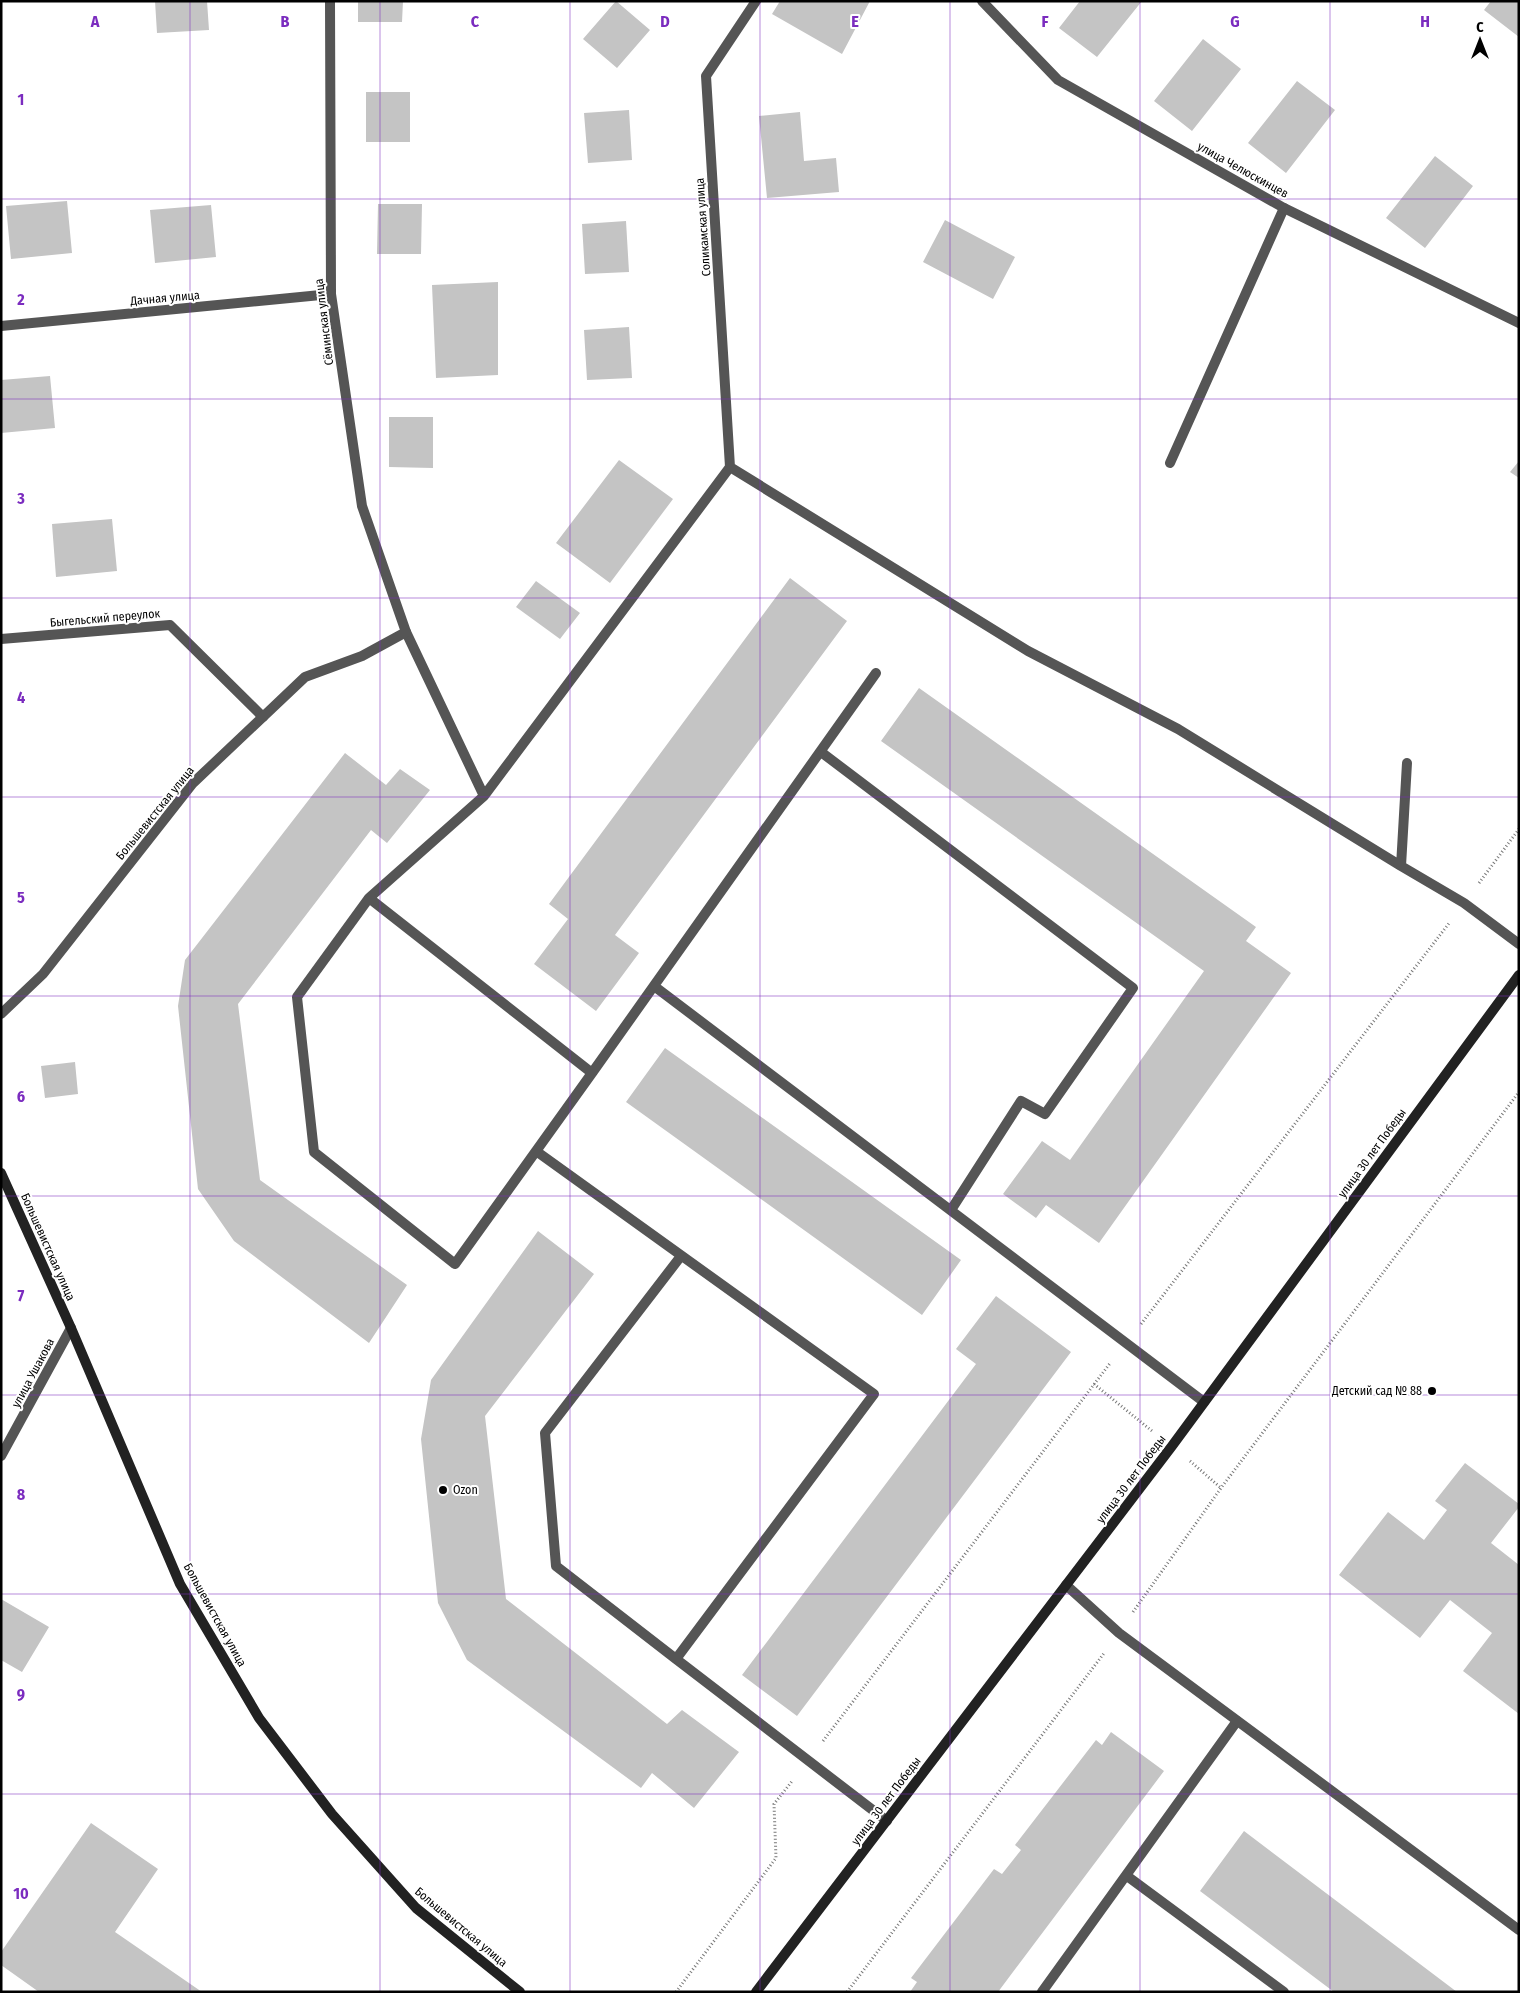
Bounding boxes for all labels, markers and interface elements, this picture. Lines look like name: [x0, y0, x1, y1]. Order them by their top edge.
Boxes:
text: A: [90, 12, 100, 31]
text: B: [281, 12, 290, 31]
text: C: [471, 12, 480, 31]
text: D: [660, 12, 670, 31]
text: E: [851, 12, 859, 31]
text: F: [1041, 12, 1049, 31]
text: G: [1230, 12, 1240, 31]
text: H: [1420, 12, 1430, 31]
north arrow: [1455, 15, 1505, 65]
text: С: [1476, 19, 1484, 36]
text: 1: [18, 90, 24, 109]
street label: улица Челюскинцев: [1195, 139, 1291, 201]
street label: Соликамская улица: [693, 177, 713, 277]
street label: Сёминская улица: [312, 278, 336, 366]
street label: Дачная улица: [129, 288, 200, 308]
text: 2: [16, 290, 25, 309]
text: 3: [16, 489, 25, 508]
street label: Быгельский переулок: [49, 606, 161, 630]
text: 4: [17, 688, 25, 707]
street label: Большевистская улица: [113, 763, 197, 863]
text: 5: [17, 888, 25, 907]
text: 6: [17, 1087, 25, 1106]
street label: улица 30 лет Победы: [1335, 1106, 1409, 1200]
street label: Большевистская улица: [18, 1191, 78, 1303]
text: 7: [18, 1286, 25, 1305]
street label: улица Ушакова: [9, 1336, 57, 1410]
place label: Детский сад № 88: [1331, 1384, 1422, 1398]
marker: Детский сад № 88: [1426, 1385, 1438, 1397]
street label: улица 30 лет Победы: [1093, 1432, 1169, 1526]
place label: Ozon: [453, 1483, 478, 1497]
marker: Ozon: [437, 1484, 449, 1496]
text: 8: [17, 1485, 26, 1504]
street label: Большевистская улица: [181, 1561, 249, 1669]
text: 9: [17, 1685, 25, 1704]
street label: улица 30 лет Победы: [848, 1754, 924, 1848]
text: 10: [13, 1884, 29, 1903]
street label: Большевистская улица: [412, 1884, 510, 1970]

